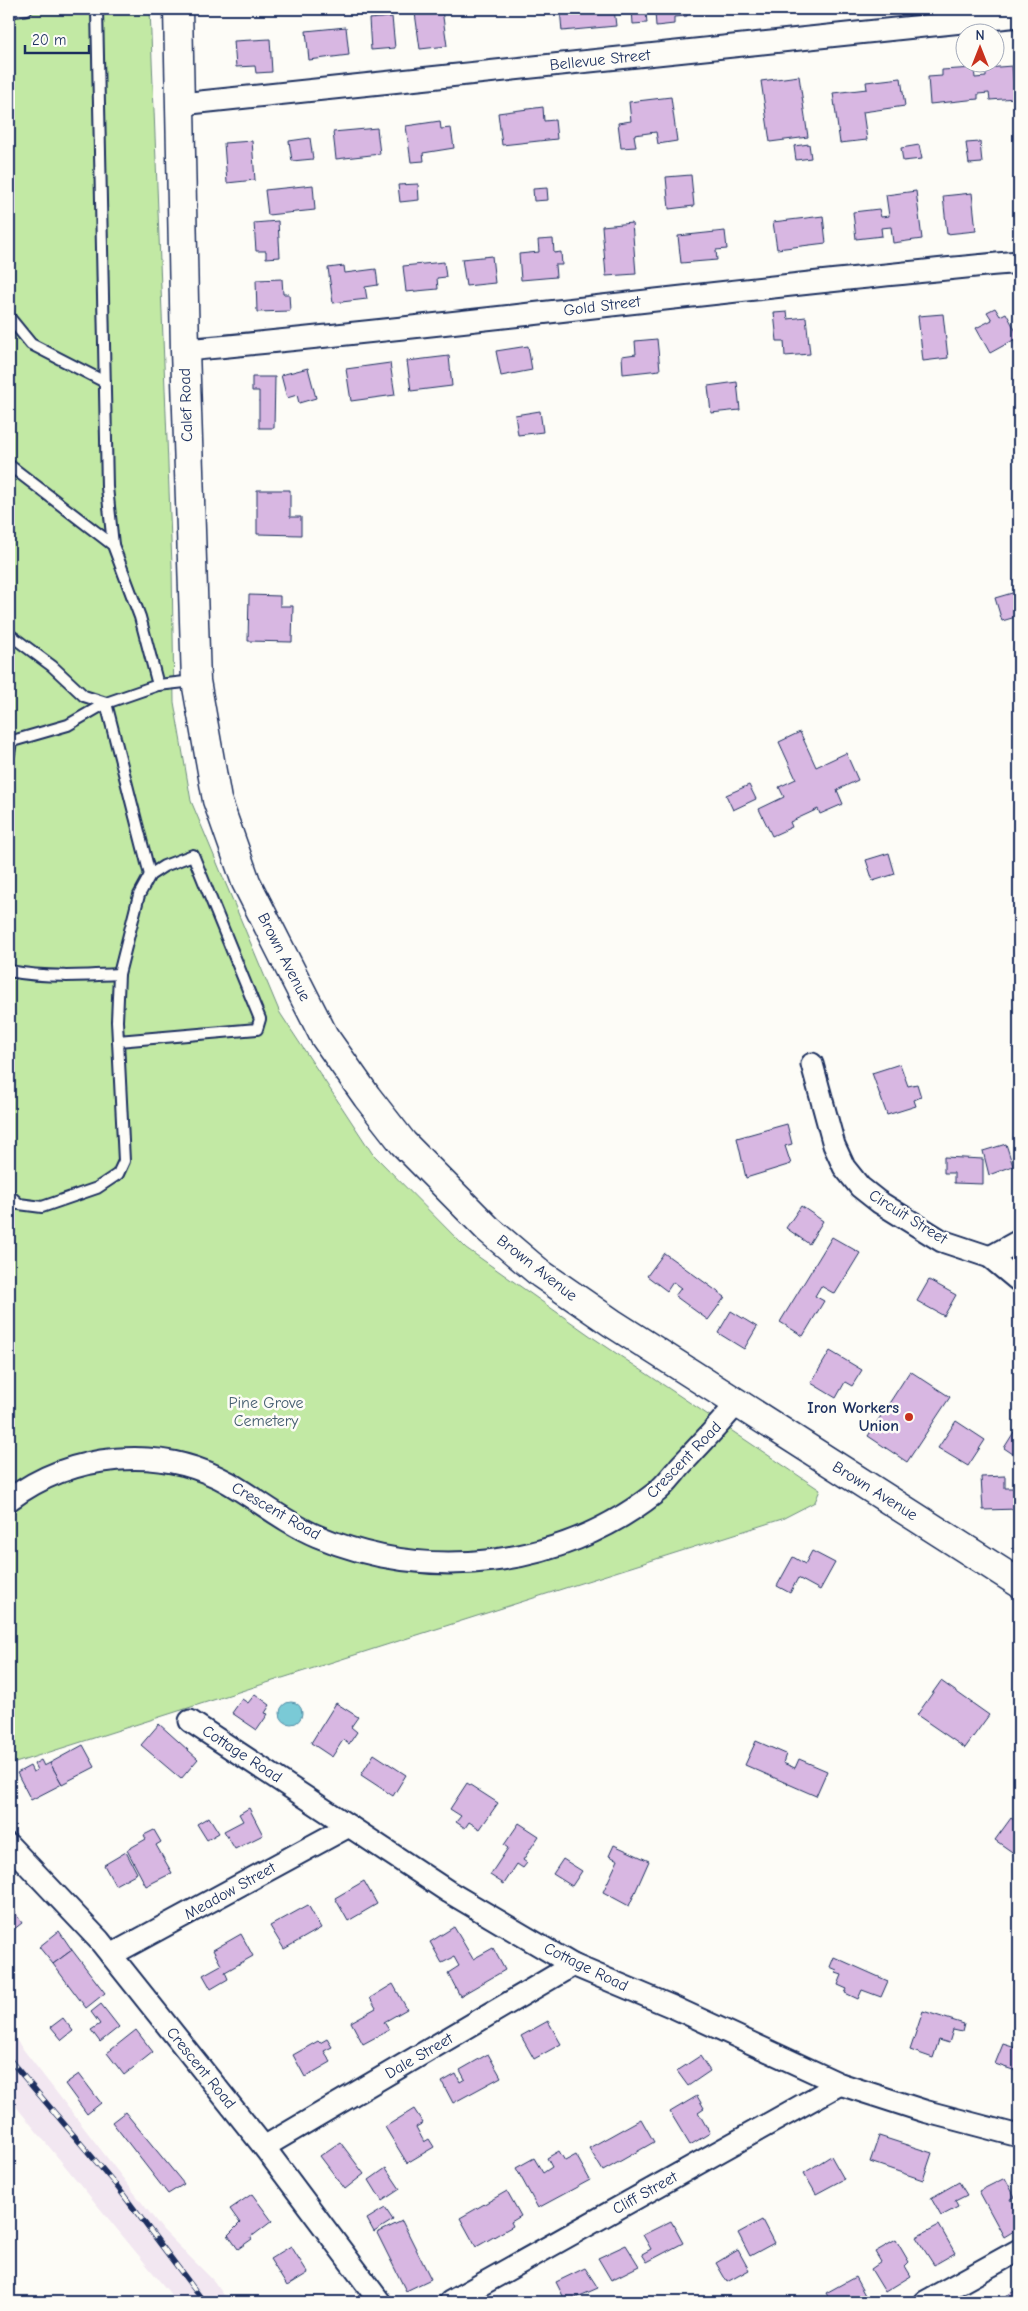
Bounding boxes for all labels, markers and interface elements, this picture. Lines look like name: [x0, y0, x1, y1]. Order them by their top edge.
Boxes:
scale bar: [25, 22, 89, 54]
north arrow: [956, 22, 1006, 72]
text: N: [975, 27, 985, 44]
text: 20 m: [32, 31, 66, 49]
street label: Bellevue Street: [549, 46, 652, 74]
street label: Gold Street: [563, 292, 642, 320]
street label: Calef Road: [176, 368, 196, 442]
street label: Brown Avenue: [254, 910, 314, 1004]
street label: Circuit Street: [866, 1186, 951, 1248]
street label: Brown Avenue: [493, 1231, 581, 1305]
park label: Pine Grove Cemetery: [228, 1394, 304, 1430]
place label: Iron Workers Union: [807, 1399, 899, 1435]
marker: Iron Workers Union: [903, 1411, 915, 1423]
street label: Crescent Road: [643, 1418, 725, 1502]
street label: Brown Avenue: [829, 1458, 921, 1524]
street label: Crescent Road: [228, 1478, 324, 1544]
street label: Cottage Road: [199, 1722, 285, 1786]
street label: Meadow Street: [181, 1858, 279, 1923]
street label: Cottage Road: [541, 1939, 631, 1995]
street label: Crescent Road: [163, 2024, 239, 2112]
street label: Dale Street: [382, 2029, 456, 2083]
street label: Cliff Street: [609, 2168, 681, 2218]

